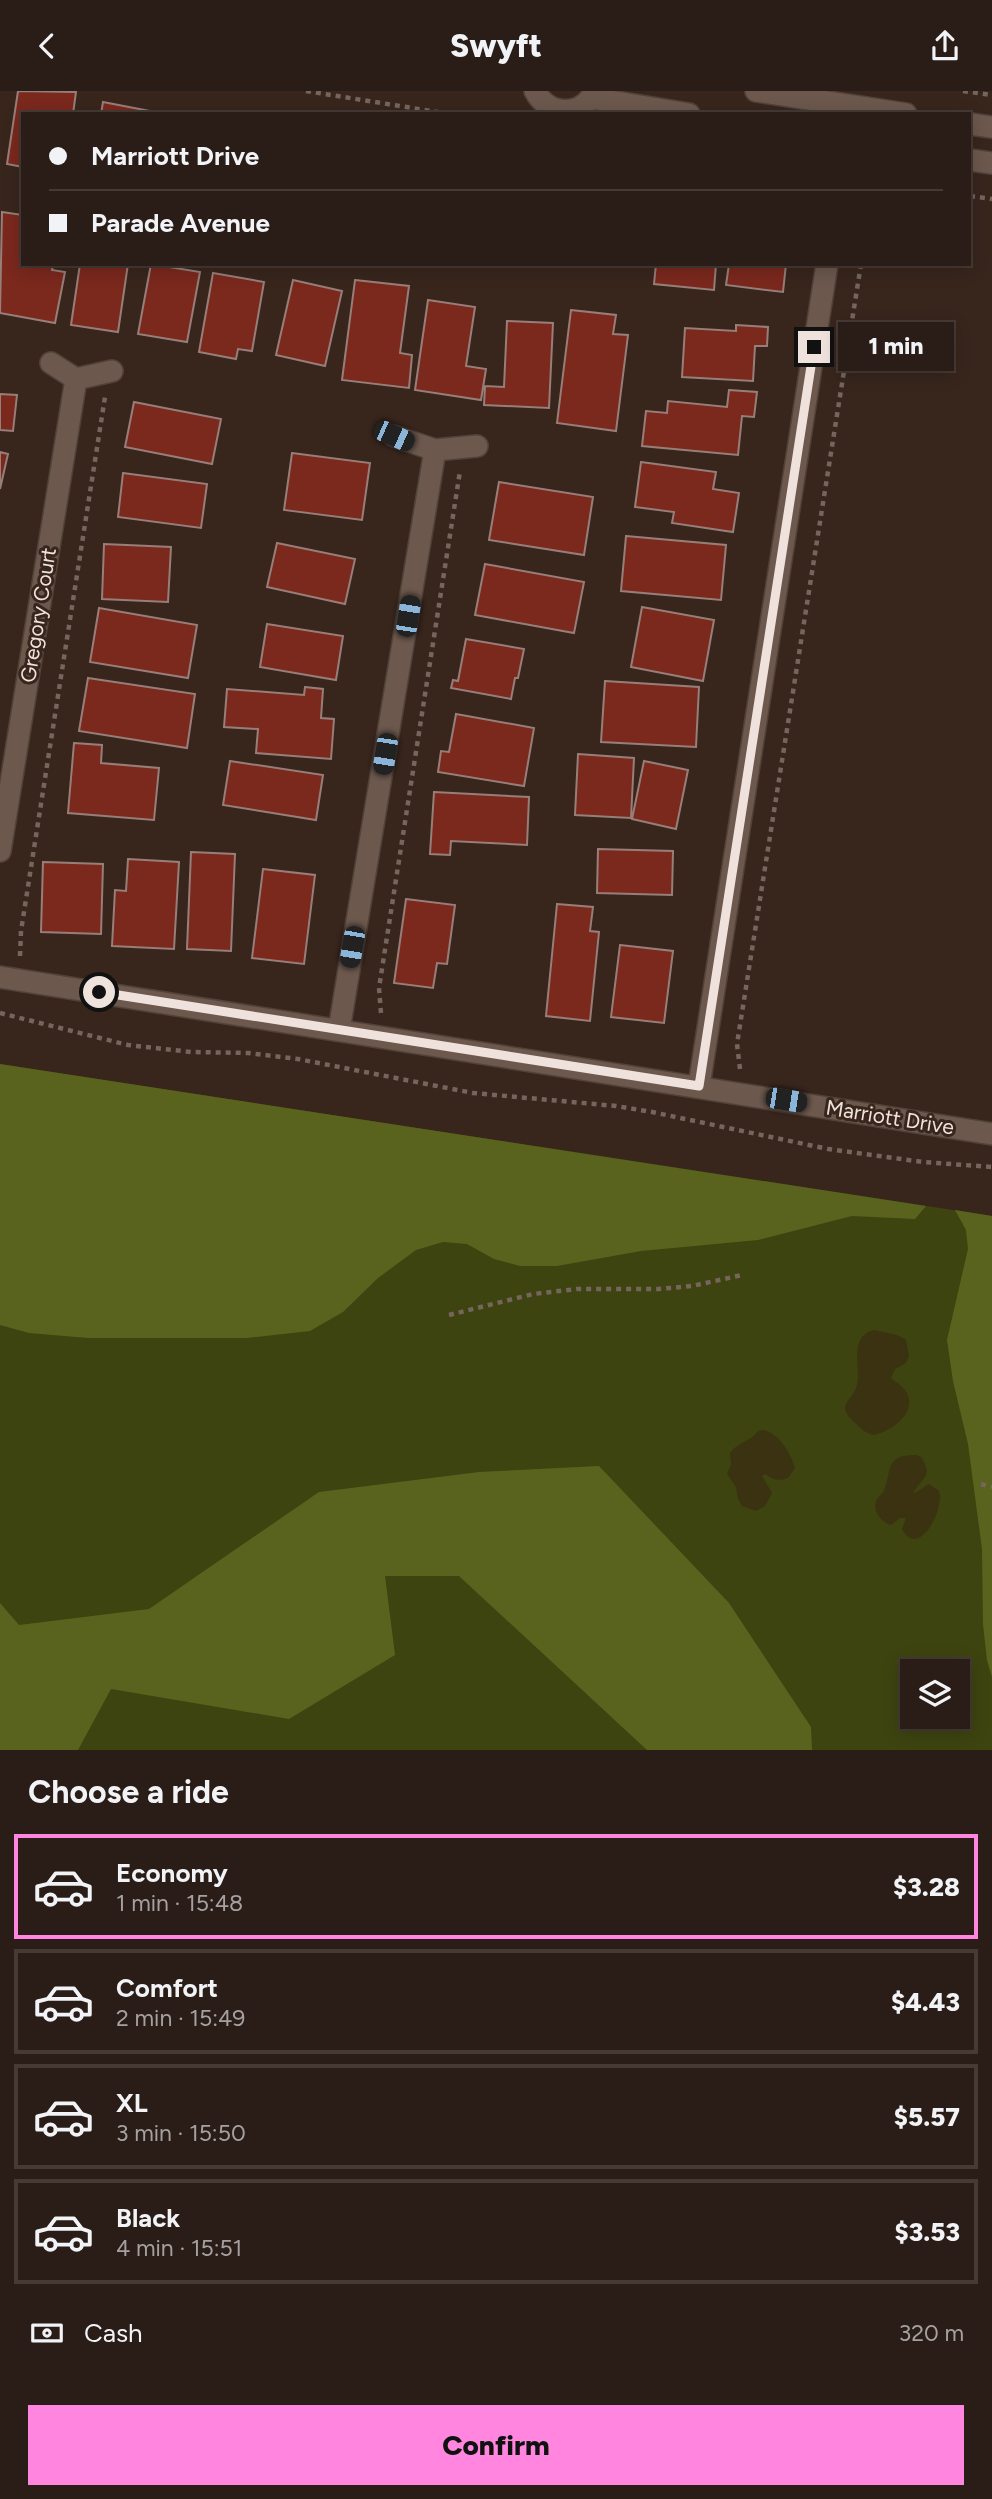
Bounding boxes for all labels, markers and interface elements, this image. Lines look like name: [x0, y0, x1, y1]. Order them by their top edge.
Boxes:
icon: back: [28, 27, 66, 65]
text: Swyft: [450, 27, 542, 65]
icon: share: [926, 27, 964, 65]
text: Marriott Drive: [91, 140, 259, 172]
text: Parade Avenue: [91, 207, 270, 239]
callout: 1 min: [838, 323, 954, 371]
route end: [798, 331, 830, 363]
text: 1 min: [869, 332, 923, 360]
car: [371, 418, 418, 454]
street label: Gregory Court: [15, 546, 61, 684]
car: [395, 594, 422, 638]
car: [372, 732, 399, 776]
car: [339, 924, 366, 970]
route start: [83, 976, 115, 1008]
car: [764, 1086, 809, 1114]
street label: Marriott Drive: [824, 1095, 956, 1139]
map controls: [900, 1659, 970, 1729]
button: layers: [900, 1659, 970, 1729]
text: Choose a ride: [28, 1773, 229, 1811]
icon: car: [32, 1855, 95, 1918]
text: Economy: [116, 1857, 228, 1889]
text: $3.28: [893, 1871, 960, 1903]
text: 1 min · 15:48: [116, 1889, 243, 1917]
icon: car: [32, 1970, 95, 2033]
text: Comfort: [116, 1972, 218, 2004]
text: $4.43: [891, 1986, 960, 2018]
text: 2 min · 15:49: [116, 2004, 245, 2032]
icon: car: [32, 2085, 95, 2148]
text: XL: [116, 2087, 148, 2119]
text: $5.57: [894, 2101, 960, 2133]
text: 3 min · 15:50: [116, 2119, 246, 2147]
icon: car: [32, 2200, 95, 2263]
text: Black: [116, 2202, 180, 2234]
text: $3.53: [894, 2216, 960, 2248]
text: 4 min · 15:51: [116, 2234, 242, 2262]
icon: cash: [28, 2314, 66, 2352]
text: Cash: [84, 2317, 143, 2349]
text: 320 m: [899, 2319, 964, 2347]
button: Confirm: [28, 2405, 964, 2485]

